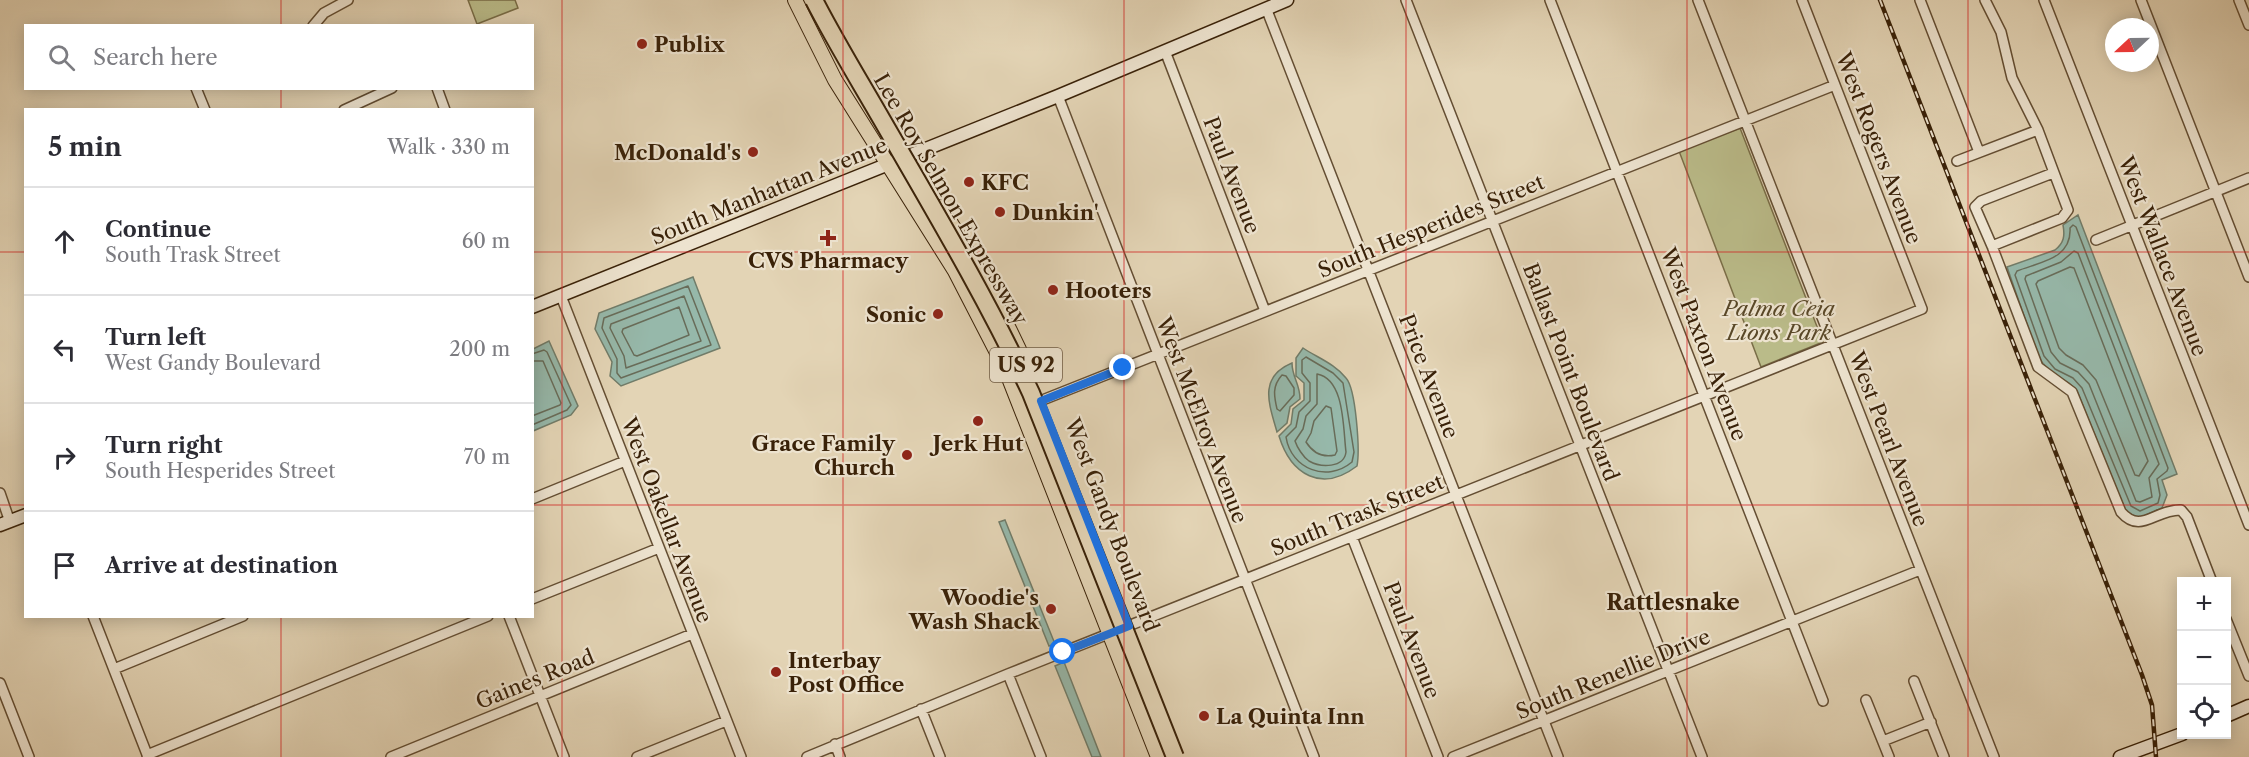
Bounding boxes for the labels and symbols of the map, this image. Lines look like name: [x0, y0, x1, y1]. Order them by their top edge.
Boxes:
north arrow: [2105, 18, 2159, 72]
place label: Publix: [654, 32, 725, 57]
marker: Publix: [635, 37, 649, 51]
street label: West Rogers Avenue: [1831, 48, 1927, 247]
street label: Lee Roy Selmon Expressway: [869, 69, 1033, 329]
street label: Paul Avenue: [1198, 113, 1266, 237]
street label: South Manhattan Avenue: [647, 132, 891, 250]
place label: McDonald's: [614, 140, 741, 165]
marker: McDonald's: [746, 145, 760, 159]
street label: West Wallace Avenue: [2113, 152, 2213, 360]
street label: South Hesperides Street: [1314, 169, 1548, 283]
place label: KFC: [981, 170, 1029, 195]
marker: KFC: [962, 175, 976, 189]
place label: Dunkin': [1012, 200, 1099, 225]
marker: Dunkin': [993, 205, 1007, 219]
marker: CVS Pharmacy: [821, 231, 835, 245]
street label: West Paxton Avenue: [1655, 243, 1752, 444]
place label: CVS Pharmacy: [748, 248, 909, 273]
street label: Ballast Point Boulevard: [1518, 260, 1624, 485]
place label: Hooters: [1065, 278, 1151, 303]
marker: Hooters: [1046, 283, 1060, 297]
park label: Palma Ceia Lions Park: [1721, 296, 1835, 345]
place label: Sonic: [866, 302, 926, 327]
marker: Sonic: [931, 307, 945, 321]
street label: Price Avenue: [1394, 310, 1464, 442]
street label: West McElroy Avenue: [1151, 312, 1253, 527]
street label: West Pearl Avenue: [1844, 347, 1934, 530]
road number: US 92: [990, 348, 1062, 382]
route end: [1109, 354, 1135, 380]
street label: West Oakellar Avenue: [616, 413, 718, 626]
marker: Jerk Hut: [971, 414, 985, 428]
street label: West Gandy Boulevard: [1059, 414, 1164, 635]
place label: Grace Family Church: [752, 431, 896, 480]
place label: Jerk Hut: [929, 431, 1024, 456]
marker: Grace Family Church: [900, 448, 914, 462]
street label: South Trask Street: [1267, 469, 1448, 561]
street label: Paul Avenue: [1378, 578, 1446, 702]
place label: Woodie's Wash Shack: [908, 585, 1040, 634]
district label: Rattlesnake: [1606, 589, 1740, 616]
marker: Woodie's Wash Shack: [1044, 602, 1058, 616]
street label: South Renellie Drive: [1512, 624, 1714, 724]
route start: [1049, 638, 1075, 664]
street label: Gaines Road: [472, 644, 598, 714]
place label: Interbay Post Office: [788, 648, 904, 697]
marker: Interbay Post Office: [769, 665, 783, 679]
place label: La Quinta Inn: [1216, 704, 1365, 729]
marker: La Quinta Inn: [1197, 709, 1211, 723]

